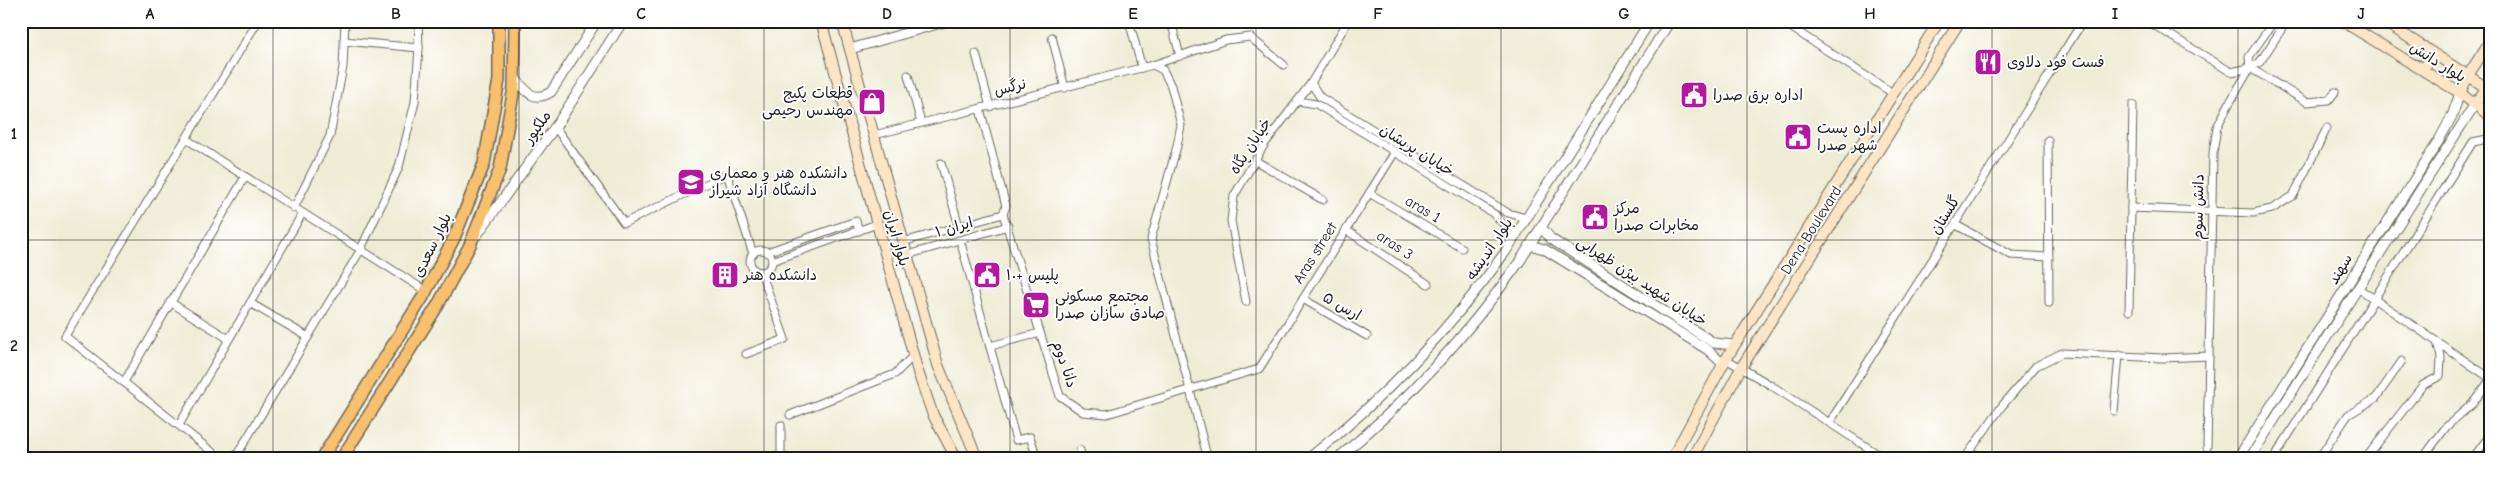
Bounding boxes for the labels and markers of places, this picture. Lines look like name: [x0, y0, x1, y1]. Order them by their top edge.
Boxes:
restaurant icon: فست فود دلاوی: [1973, 47, 2003, 77]
place label: فست فود دلاوی: [2007, 53, 2104, 71]
public building icon: اداره برق صدرا: [1679, 80, 1709, 110]
place label: قطعات پکیج مهندس رحیمی: [762, 84, 853, 120]
place label: اداره برق صدرا: [1713, 86, 1803, 104]
shop icon: قطعات پکیج مهندس رحیمی: [857, 87, 887, 117]
place label: اداره پست شهر صدرا: [1817, 119, 1881, 154]
public building icon: اداره پست شهر صدرا: [1783, 122, 1813, 152]
place label: دانشکده هنر و معماری دانشگاه آزاد شیراز: [709, 164, 848, 199]
school or university icon: دانشکده هنر و معماری دانشگاه آزاد شیراز: [676, 167, 706, 197]
place label: مرکز مخابرات صدرا: [1612, 199, 1699, 234]
public building icon: مرکز مخابرات صدرا: [1580, 202, 1610, 232]
building icon: دانشکده هنر: [710, 260, 740, 290]
public building icon: پلیس +۱۰: [972, 260, 1002, 290]
place label: دانشکده هنر: [742, 266, 817, 284]
place label: پلیس +۱۰: [1006, 266, 1059, 285]
place label: مجتمع مسکونی صادق سازان صدرا: [1055, 287, 1165, 322]
supermarket icon: مجتمع مسکونی صادق سازان صدرا: [1021, 290, 1051, 320]

